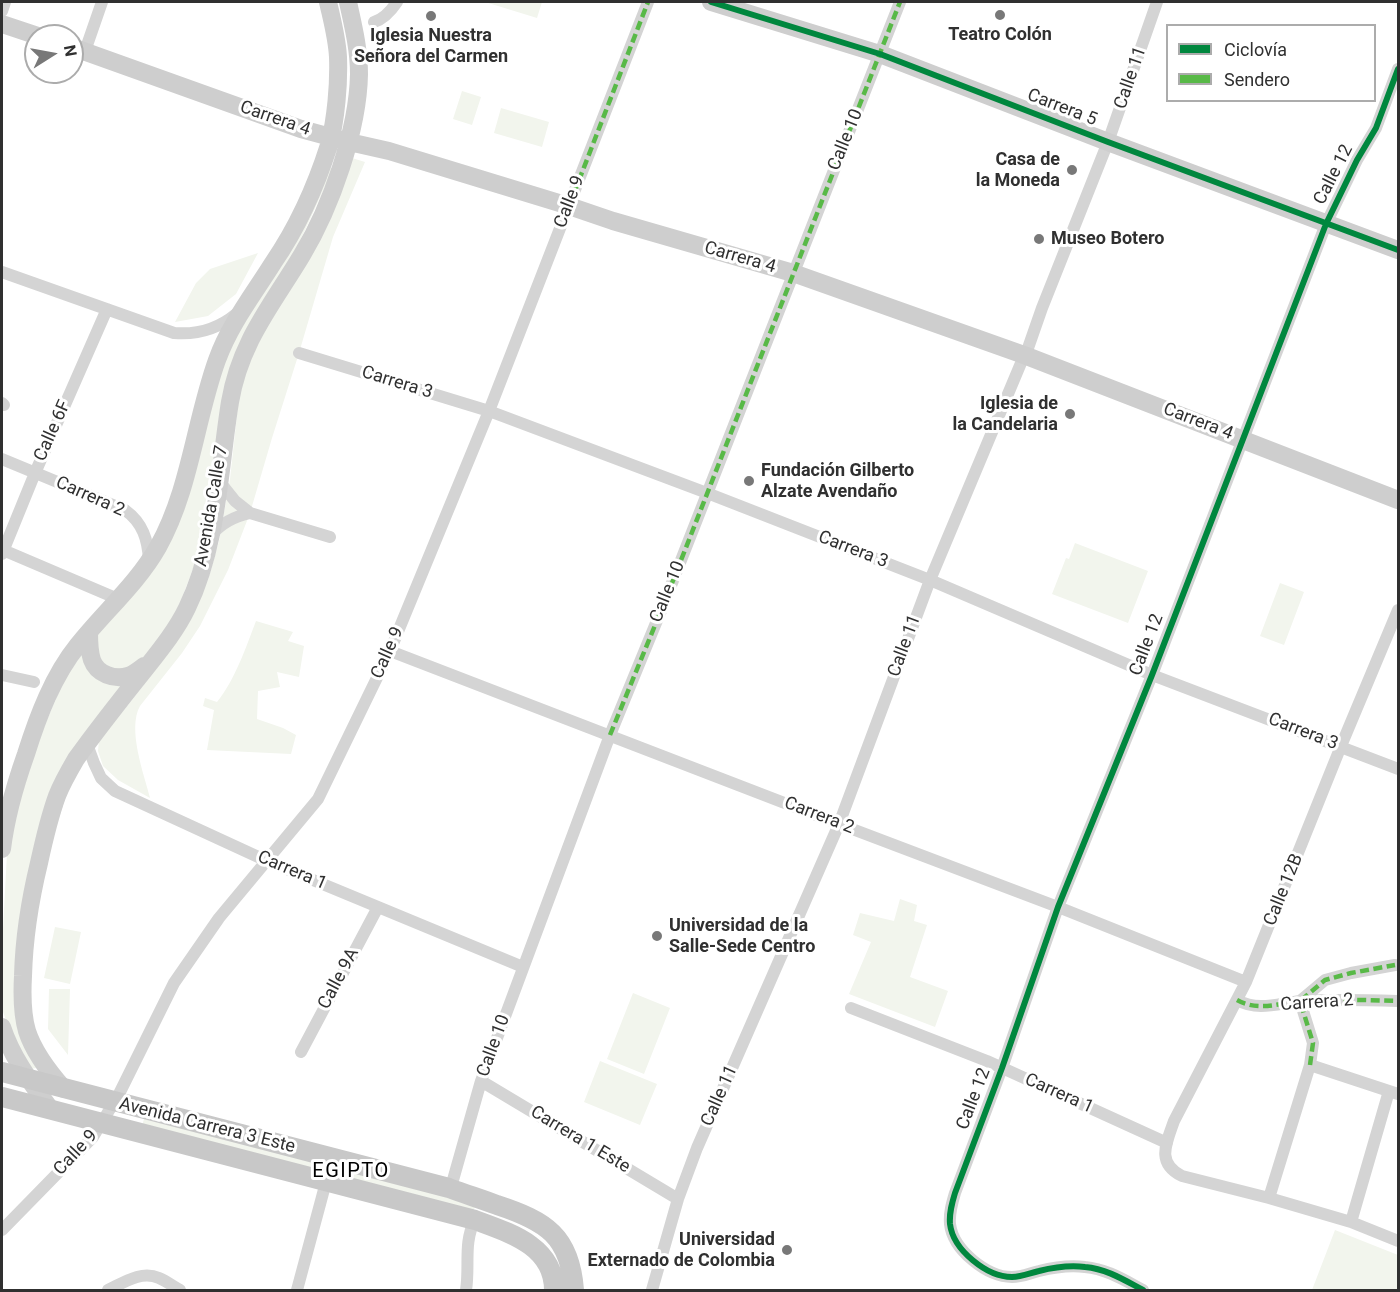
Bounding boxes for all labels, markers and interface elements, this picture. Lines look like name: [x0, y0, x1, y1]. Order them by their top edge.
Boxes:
marker: Teatro Colón: [993, 8, 1007, 22]
marker: Iglesia Nuestra Señora del Carmen: [424, 9, 438, 23]
north arrow: [24, 24, 84, 84]
place label: Teatro Colón: [948, 24, 1052, 46]
legend: [1166, 24, 1376, 102]
place label: Iglesia Nuestra Señora del Carmen: [354, 25, 508, 68]
text: Ciclovía: [1224, 39, 1287, 60]
text: N: [60, 43, 81, 58]
street label: Calle 11: [1110, 44, 1152, 112]
text: Sendero: [1224, 69, 1290, 90]
street label: Carrera 5: [1024, 85, 1100, 131]
street label: Carrera 4: [237, 97, 313, 141]
street label: Calle 10: [824, 106, 868, 174]
street label: Calle 12: [1310, 141, 1358, 209]
place label: Casa de la Moneda: [976, 149, 1060, 192]
marker: Casa de la Moneda: [1065, 163, 1079, 177]
street label: Calle 9: [550, 173, 590, 231]
place label: Museo Botero: [1051, 228, 1164, 250]
marker: Museo Botero: [1032, 232, 1046, 246]
street label: Carrera 4: [702, 238, 778, 278]
street label: Carrera 3: [359, 362, 435, 404]
place label: Iglesia de la Candelaria: [952, 393, 1058, 436]
street label: Calle 6F: [30, 397, 76, 465]
street label: Carrera 4: [1160, 399, 1236, 445]
marker: Iglesia de la Candelaria: [1063, 407, 1077, 421]
street label: Avenida Calle 7: [191, 444, 233, 568]
place label: Fundación Gilberto Alzate Avendaño: [761, 460, 914, 502]
street label: Carrera 2: [52, 472, 128, 522]
marker: Fundación Gilberto Alzate Avendaño: [742, 474, 756, 488]
street label: Carrera 3: [815, 527, 891, 573]
street label: Calle 10: [646, 558, 690, 626]
street label: Calle 12: [1125, 611, 1169, 679]
street label: Calle 11: [884, 612, 926, 680]
street label: Calle 9: [367, 624, 409, 682]
street label: Carrera 3: [1265, 709, 1341, 755]
street label: Carrera 2: [781, 793, 857, 839]
street label: Carrera 1: [254, 847, 330, 895]
street label: Calle 12B: [1260, 851, 1308, 929]
place label: Universidad de la Salle-Sede Centro: [669, 915, 815, 958]
marker: Universidad de la Salle-Sede Centro: [650, 929, 664, 943]
street label: Calle 9A: [314, 945, 364, 1013]
street label: Carrera 2: [1280, 990, 1354, 1016]
street label: Calle 10: [473, 1012, 515, 1080]
street label: Calle 11: [697, 1062, 743, 1130]
street label: Calle 12: [952, 1065, 996, 1133]
street label: Carrera 1: [1021, 1069, 1097, 1119]
street label: Avenida Carrera 3 Este: [117, 1094, 297, 1158]
street label: Carrera 1 Este: [526, 1102, 634, 1178]
street label: Calle 9: [50, 1126, 102, 1180]
district label: EGIPTO: [312, 1160, 390, 1184]
place label: Universidad Externado de Colombia: [588, 1229, 775, 1272]
marker: Universidad Externado de Colombia: [780, 1243, 794, 1257]

